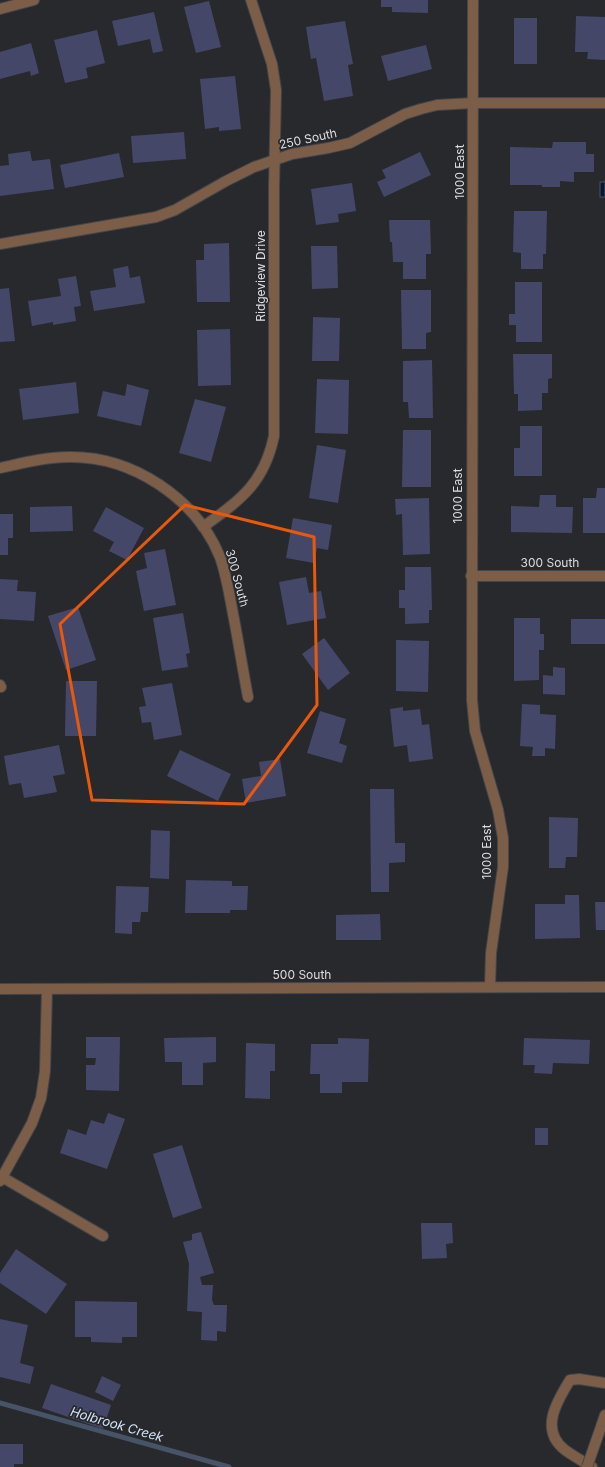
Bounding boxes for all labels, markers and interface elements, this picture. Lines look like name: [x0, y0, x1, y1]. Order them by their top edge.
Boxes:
street label: 250 South: [278, 125, 338, 152]
street label: 1000 East: [452, 144, 467, 200]
street label: Ridgeview Drive: [253, 230, 268, 322]
street label: 1000 East: [450, 468, 465, 524]
street label: 300 South: [223, 547, 252, 608]
street label: 300 South: [521, 555, 579, 570]
street label: 1000 East: [479, 824, 494, 880]
street label: 500 South: [273, 967, 331, 982]
water label: Holbrook Creek: [69, 1403, 166, 1445]

